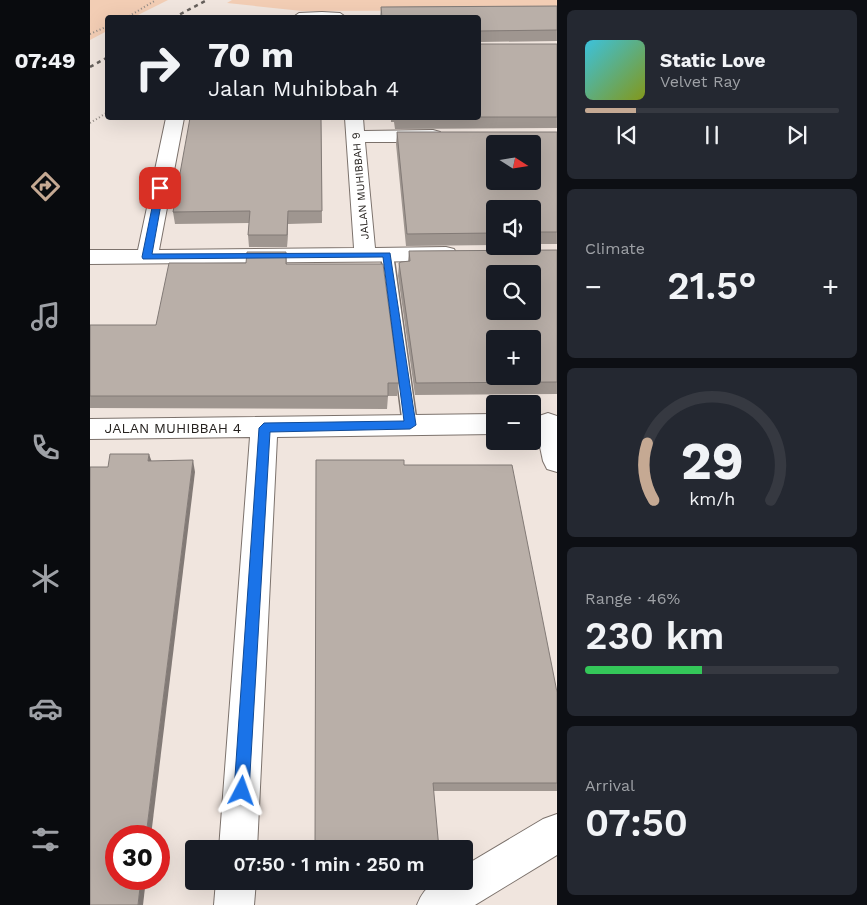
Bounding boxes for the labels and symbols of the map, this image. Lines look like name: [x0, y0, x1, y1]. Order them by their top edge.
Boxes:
street label: JALAN MUHIBBAH 9: [349, 132, 372, 240]
north arrow: [486, 135, 541, 190]
pin: [139, 167, 181, 209]
street label: JALAN MUHIBBAH 4: [105, 420, 241, 436]
position arrow: [215, 764, 267, 816]
speed limit sign: 30: [105, 825, 170, 890]

